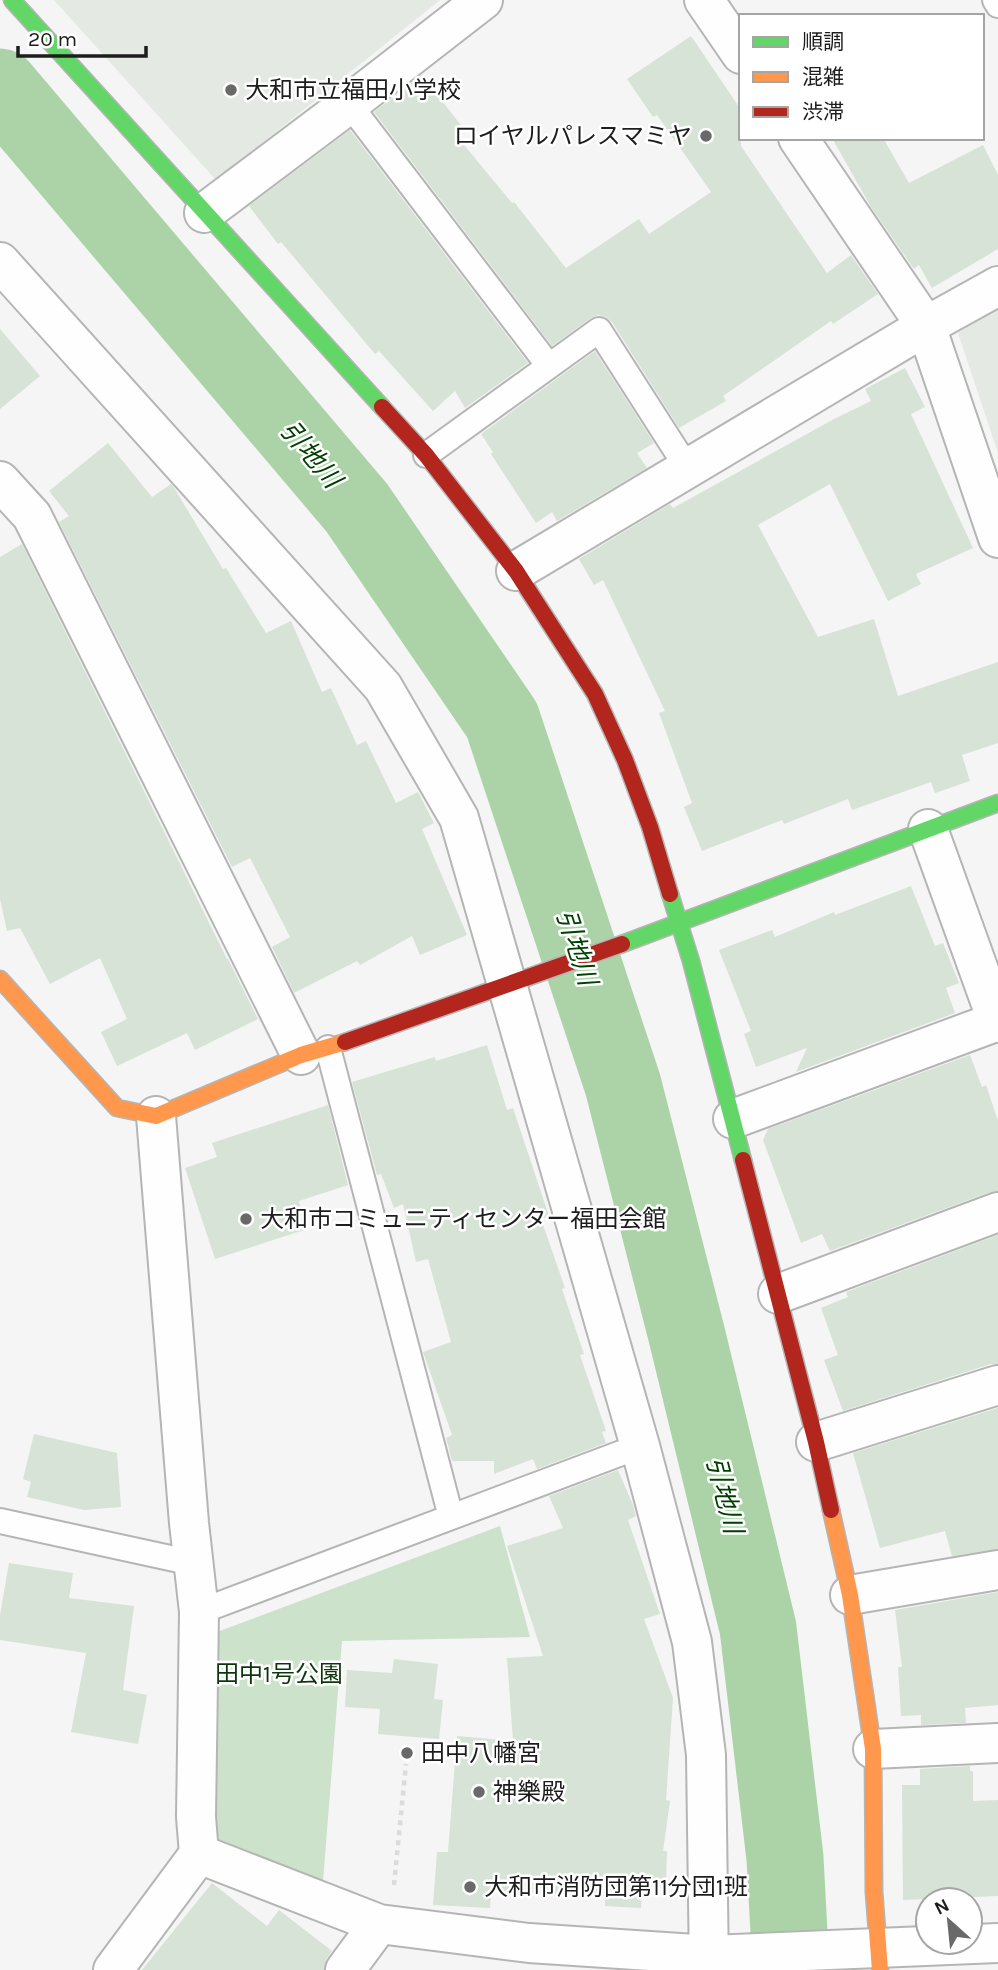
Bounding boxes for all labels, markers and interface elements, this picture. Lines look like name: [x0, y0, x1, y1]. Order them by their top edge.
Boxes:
scale bar: [18, 14, 145, 58]
legend: [739, 14, 984, 140]
text: 20 m: [28, 27, 77, 51]
text: 順調: [802, 30, 844, 54]
text: 混雑: [802, 65, 844, 89]
place label: 大和市立福田小学校: [245, 76, 461, 104]
marker: 大和市立福田小学校: [223, 82, 239, 98]
text: 渋滞: [802, 100, 844, 124]
place label: ロイヤルパレスマミヤ: [453, 122, 692, 150]
marker: ロイヤルパレスマミヤ: [698, 128, 714, 144]
water label: 引地川: [274, 414, 349, 496]
water label: 引地川: [550, 905, 604, 992]
place label: 大和市コミュニティセンター福田会館: [260, 1205, 667, 1233]
marker: 大和市コミュニティセンター福田会館: [238, 1211, 254, 1227]
water label: 引地川: [700, 1454, 750, 1540]
park label: 田中1号公園: [215, 1660, 343, 1688]
place label: 田中八幡宮: [421, 1739, 541, 1767]
marker: 田中八幡宮: [399, 1745, 415, 1761]
place label: 神樂殿: [493, 1778, 565, 1806]
marker: 神樂殿: [471, 1784, 487, 1800]
place label: 大和市消防団第11分団1班: [484, 1873, 748, 1901]
marker: 大和市消防団第11分団1班: [462, 1879, 478, 1895]
north arrow: [914, 1886, 984, 1956]
text: N: [931, 1894, 953, 1920]

